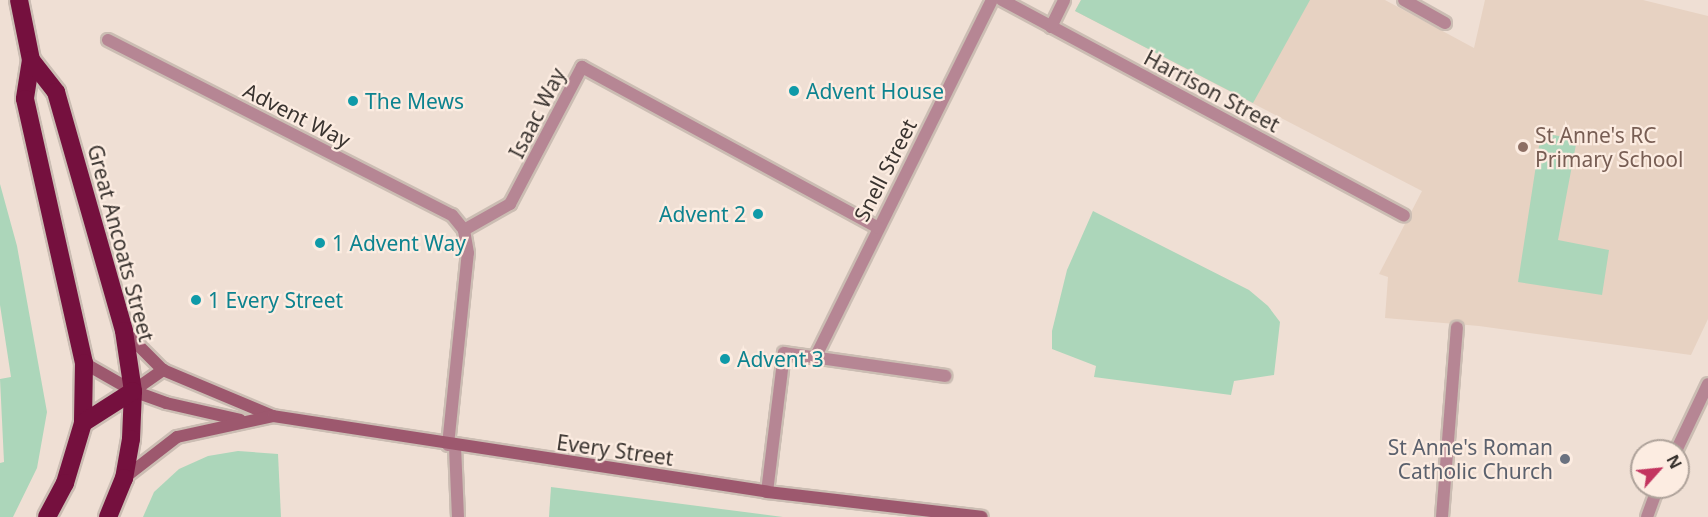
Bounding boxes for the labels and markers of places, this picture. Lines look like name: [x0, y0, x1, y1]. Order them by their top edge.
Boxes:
place label: Advent House: [806, 78, 944, 104]
marker: Advent House: [787, 84, 801, 98]
place label: The Mews: [365, 88, 464, 114]
marker: The Mews: [346, 94, 360, 108]
place label: St Anne's RC Primary School: [1535, 122, 1683, 172]
marker: St Anne's RC Primary School: [1516, 140, 1530, 154]
place label: Advent 2: [659, 201, 746, 227]
marker: Advent 2: [751, 207, 765, 221]
place label: 1 Advent Way: [332, 230, 466, 256]
marker: 1 Advent Way: [313, 236, 327, 250]
place label: 1 Every Street: [208, 287, 343, 313]
marker: 1 Every Street: [189, 293, 203, 307]
place label: Advent 3: [737, 346, 824, 372]
marker: Advent 3: [718, 352, 732, 366]
place label: St Anne's Roman Catholic Church: [1388, 434, 1553, 484]
marker: St Anne's Roman Catholic Church: [1558, 452, 1572, 466]

